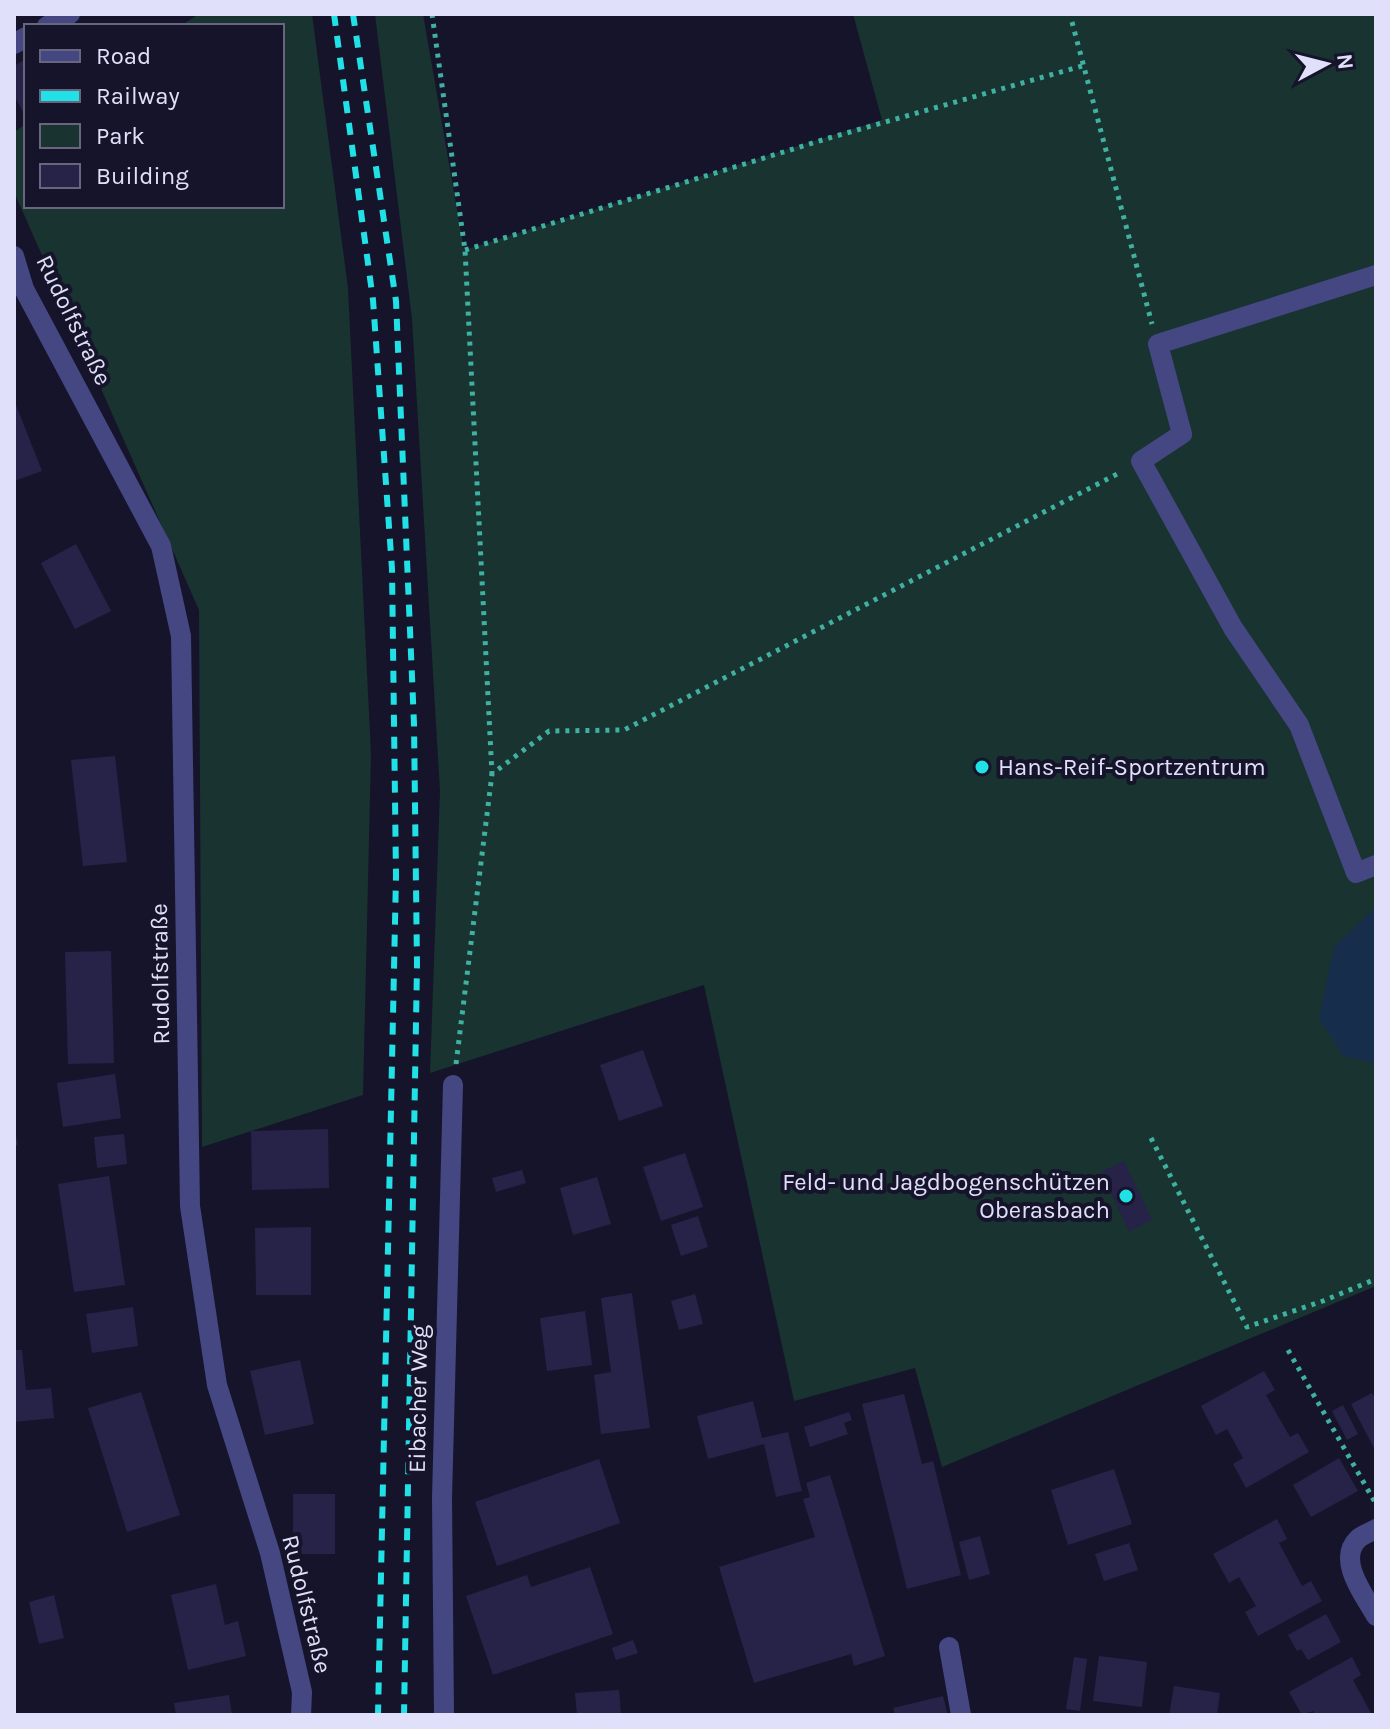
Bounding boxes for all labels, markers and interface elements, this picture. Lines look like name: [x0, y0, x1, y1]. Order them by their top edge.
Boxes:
legend: [24, 24, 284, 208]
north arrow: [1286, 24, 1366, 104]
text: Road: [96, 42, 151, 70]
text: N: [1331, 52, 1359, 71]
text: Railway: [96, 82, 180, 110]
text: Park: [96, 122, 145, 150]
text: Building: [96, 162, 189, 190]
street label: Rudolfstraße: [30, 250, 118, 390]
place label: Hans-Reif-Sportzentrum: [998, 753, 1266, 781]
marker: Hans-Reif-Sportzentrum: [973, 758, 991, 776]
street label: Rudolfstraße: [145, 903, 175, 1045]
place label: Feld- und Jagdbogenschützen Oberasbach: [782, 1168, 1110, 1224]
marker: Feld- und Jagdbogenschützen Oberasbach: [1117, 1187, 1135, 1205]
street label: Eibacher Weg: [403, 1324, 433, 1473]
street label: Rudolfstraße: [276, 1532, 338, 1676]

